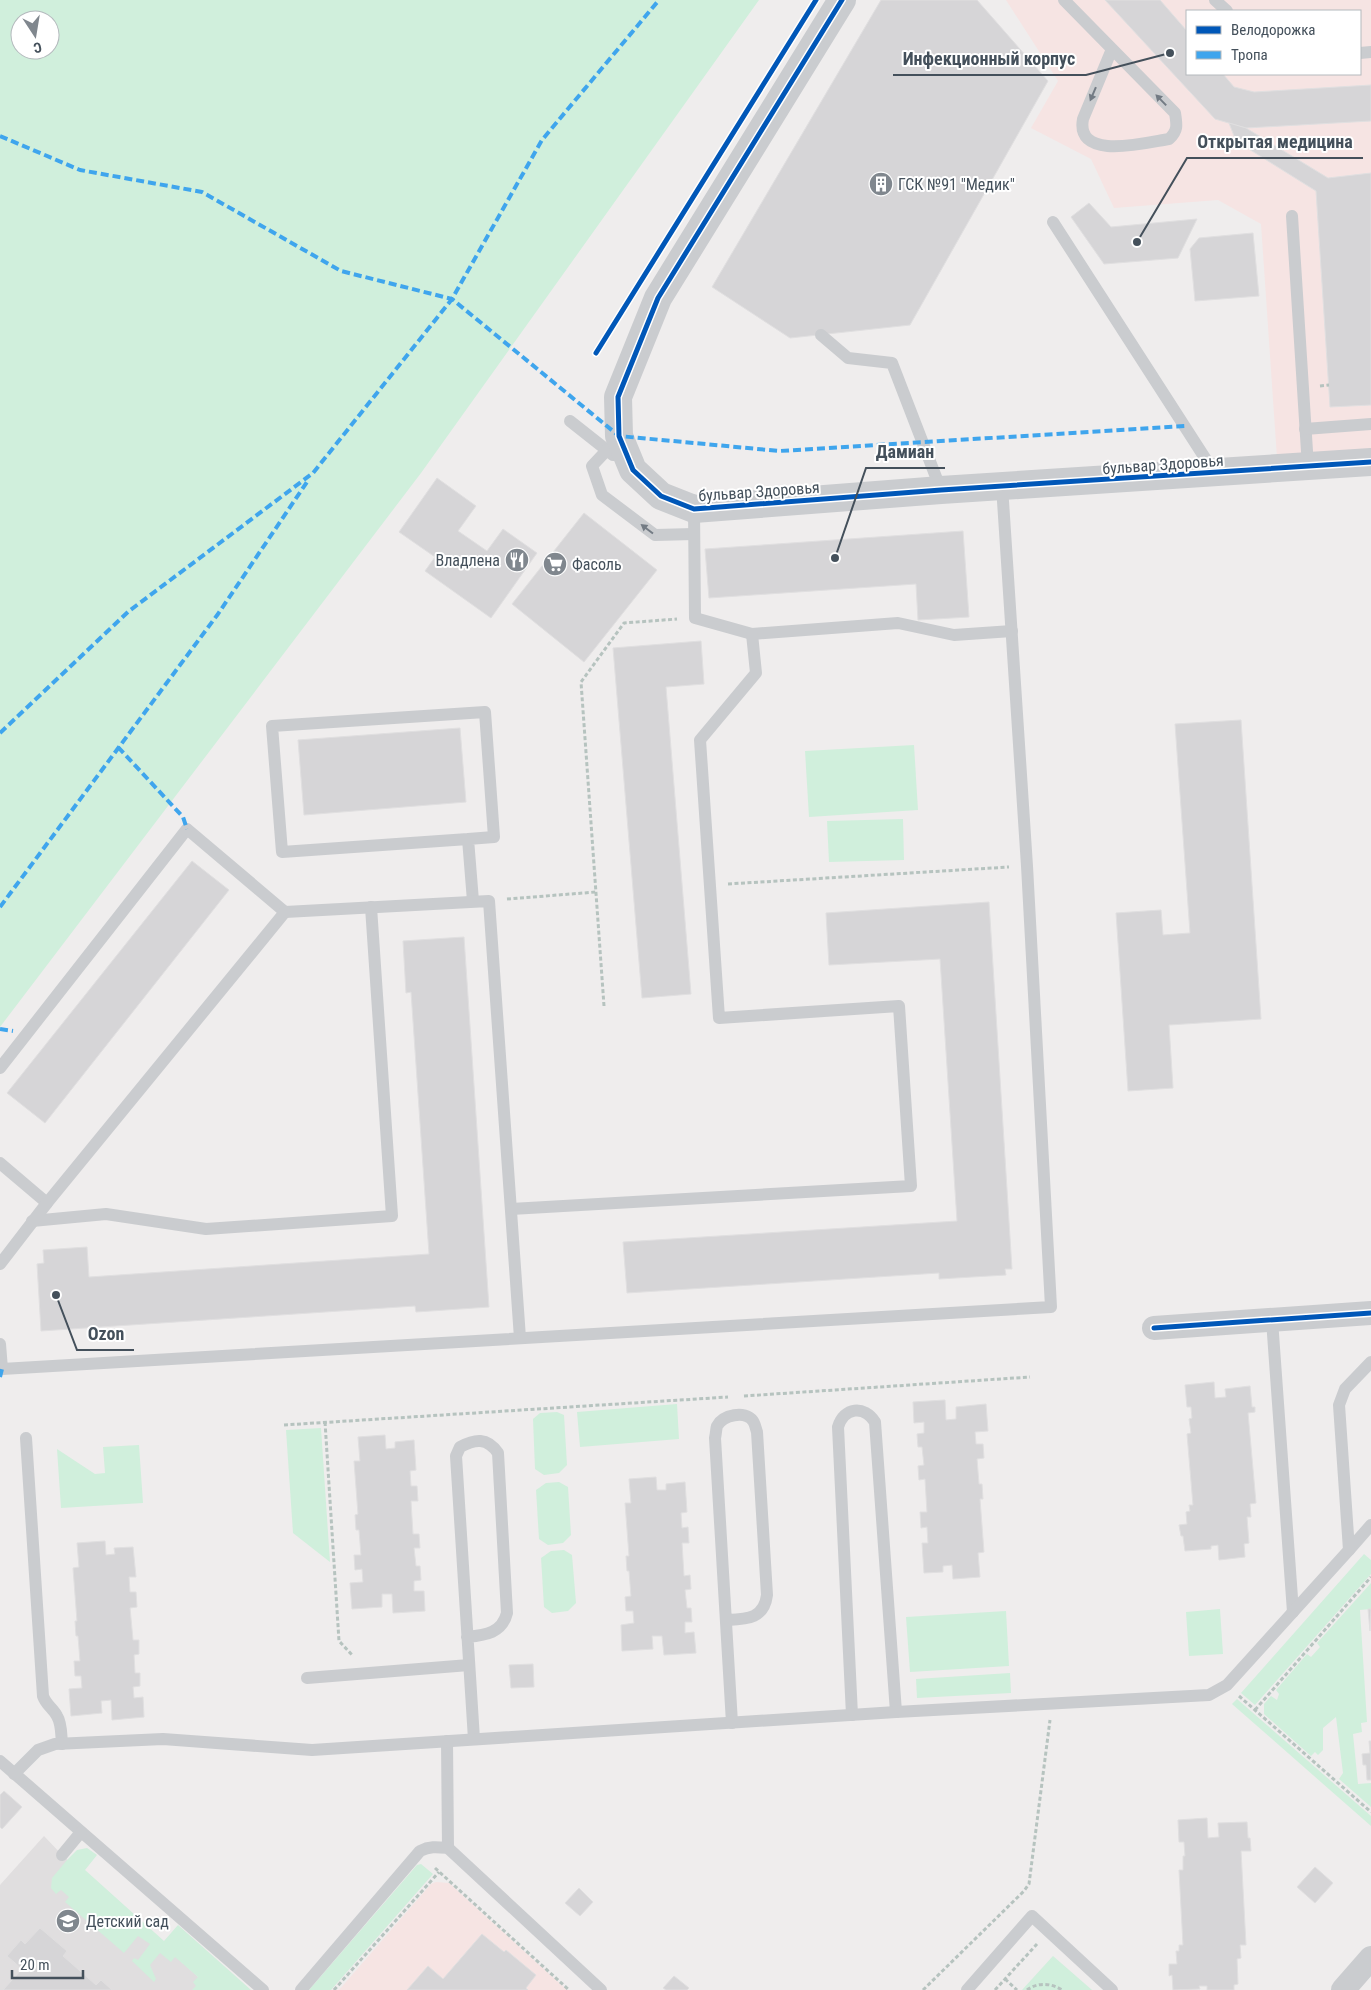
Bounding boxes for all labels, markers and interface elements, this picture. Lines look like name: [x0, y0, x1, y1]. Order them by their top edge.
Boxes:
north arrow: [10, 10, 60, 60]
legend: [1186, 10, 1361, 75]
text: Велодорожка: [1231, 21, 1316, 39]
text: С: [32, 39, 43, 56]
callout: Инфекционный корпус: [893, 42, 1086, 75]
text: Тропа: [1231, 46, 1268, 64]
text: Инфекционный корпус: [903, 48, 1075, 69]
one-way arrow: [1089, 87, 1097, 101]
one-way arrow: [1155, 94, 1167, 106]
callout: Открытая медицина: [1187, 125, 1363, 158]
text: Открытая медицина: [1197, 131, 1353, 152]
building icon: ГСК №91 "Медик": [868, 171, 894, 197]
place label: ГСК №91 "Медик": [898, 175, 1015, 194]
callout: Дамиан: [866, 435, 945, 468]
text: Дамиан: [876, 441, 934, 462]
street label: бульвар Здоровья: [1102, 451, 1224, 478]
street label: бульвар Здоровья: [698, 478, 820, 505]
one-way arrow: [641, 524, 654, 535]
restaurant icon: Владлена: [504, 547, 530, 573]
place label: Владлена: [435, 551, 500, 570]
supermarket icon: Фасоль: [542, 551, 568, 577]
place label: Фасоль: [572, 555, 622, 574]
callout: Ozon: [77, 1317, 134, 1350]
text: Ozon: [88, 1323, 124, 1344]
school or university icon: Детский сад: [55, 1908, 81, 1934]
place label: Детский сад: [86, 1912, 169, 1931]
scale bar: [12, 1948, 84, 1980]
text: 20 m: [20, 1956, 50, 1974]

